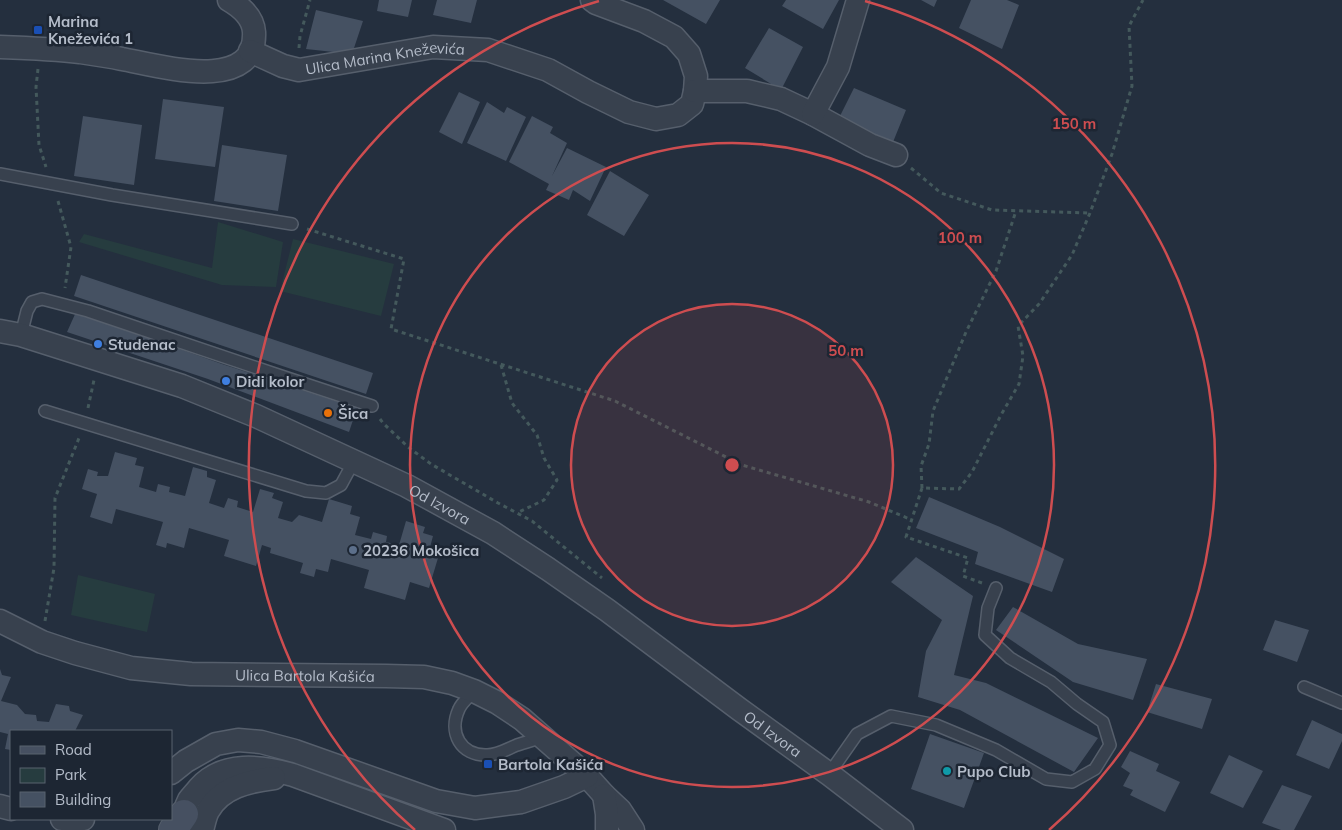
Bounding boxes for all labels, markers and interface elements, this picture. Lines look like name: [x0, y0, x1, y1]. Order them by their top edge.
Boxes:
place label: Marina Kneževića 1: [48, 12, 133, 48]
marker: Marina Kneževića 1: [32, 24, 44, 36]
street label: Ulica Marina Kneževića: [304, 37, 465, 78]
text: 150 m: [1052, 114, 1096, 133]
text: 100 m: [938, 228, 982, 247]
place label: Studenac: [108, 335, 176, 354]
marker: Studenac: [92, 338, 104, 350]
text: 50 m: [828, 341, 864, 360]
place label: Didi kolor: [236, 372, 304, 391]
marker: Didi kolor: [220, 375, 232, 387]
place label: Šica: [338, 404, 368, 423]
marker: Šica: [322, 407, 334, 419]
centre of rings: [723, 456, 741, 474]
street label: Od Izvora: [406, 480, 474, 528]
place label: 20236 Mokošica: [363, 541, 479, 560]
marker: 20236 Mokošica: [347, 544, 359, 556]
street label: Ulica Bartola Kašića: [235, 665, 375, 685]
street label: Od Izvora: [740, 706, 806, 761]
legend: [10, 730, 172, 820]
text: Road: [55, 740, 92, 759]
place label: Bartola Kašića: [498, 755, 603, 774]
marker: Bartola Kašića: [482, 758, 494, 770]
place label: Pupo Club: [957, 762, 1031, 781]
text: Park: [55, 765, 87, 784]
marker: Pupo Club: [941, 765, 953, 777]
text: Building: [55, 790, 111, 809]

